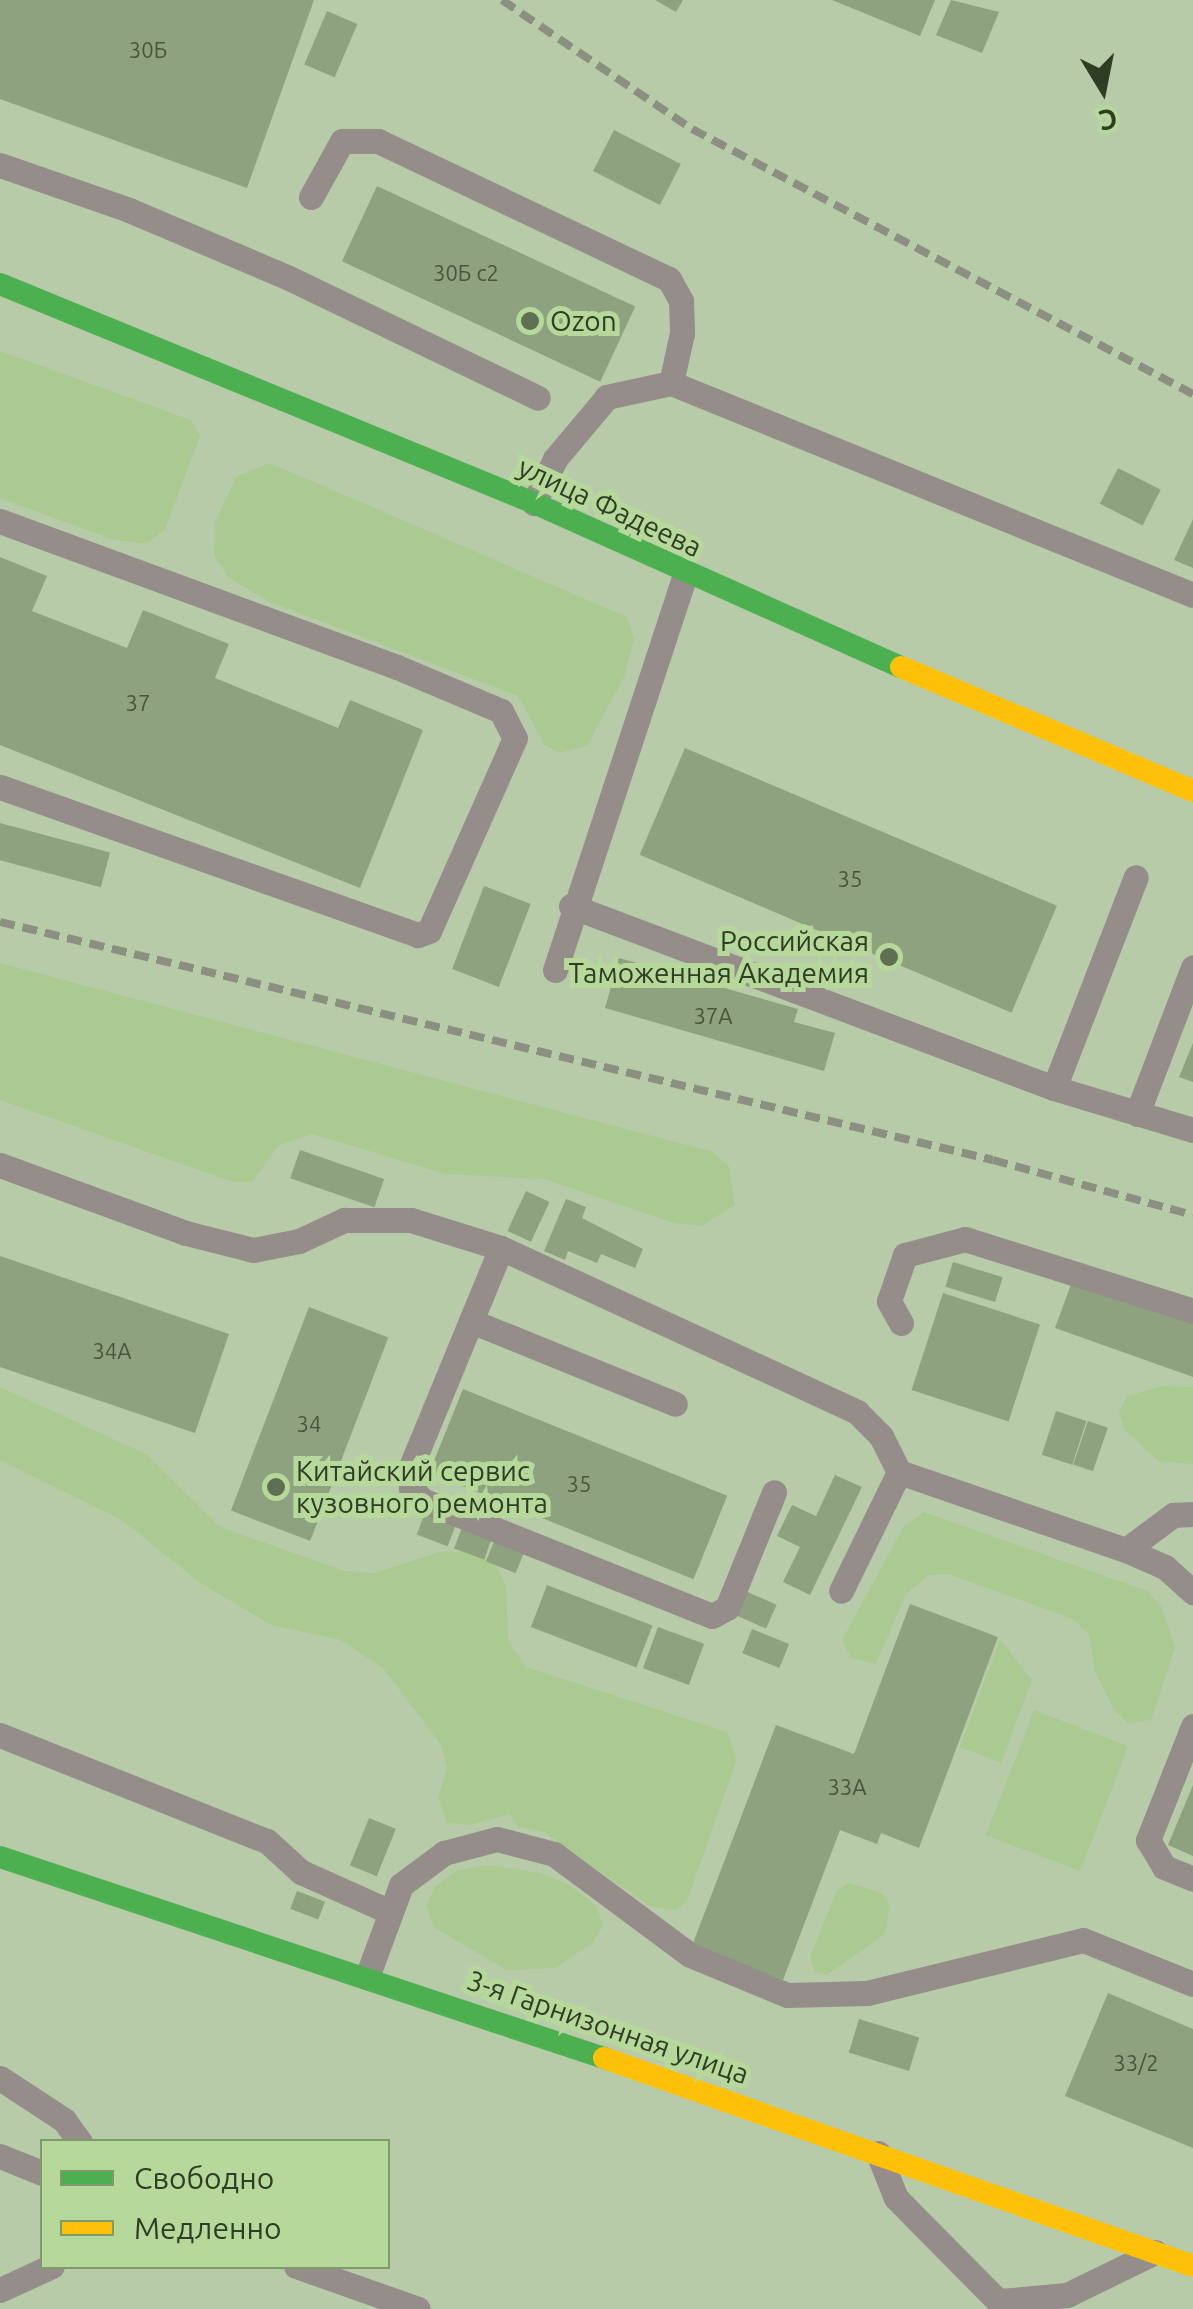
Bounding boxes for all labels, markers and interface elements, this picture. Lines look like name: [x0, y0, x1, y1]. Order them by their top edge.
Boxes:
house number: 30Б: [129, 37, 167, 63]
north arrow: [1053, 40, 1153, 140]
text: С: [1097, 103, 1120, 137]
house number: 30Б с2: [433, 260, 499, 286]
place label: Ozon: [550, 304, 617, 338]
marker: Ozon: [519, 310, 541, 332]
street label: улица Фадеева: [513, 450, 707, 564]
house number: 37: [126, 690, 150, 716]
house number: 35: [838, 866, 862, 892]
place label: Российская Таможенная Академия: [569, 924, 869, 990]
marker: Российская Таможенная Академия: [878, 946, 900, 968]
house number: 37А: [693, 1003, 733, 1029]
house number: 34А: [92, 1338, 132, 1364]
house number: 34: [297, 1411, 321, 1437]
place label: Китайский сервис кузовного ремонта: [296, 1454, 548, 1520]
house number: 35: [567, 1471, 591, 1497]
marker: Китайский сервис кузовного ремонта: [265, 1476, 287, 1498]
house number: 33А: [827, 1774, 867, 1800]
street label: 3-я Гарнизонная улица: [463, 1963, 753, 2091]
house number: 33/2: [1113, 2050, 1159, 2076]
legend: [40, 2139, 390, 2269]
text: Свободно: [134, 2161, 274, 2195]
text: Медленно: [134, 2211, 282, 2245]

